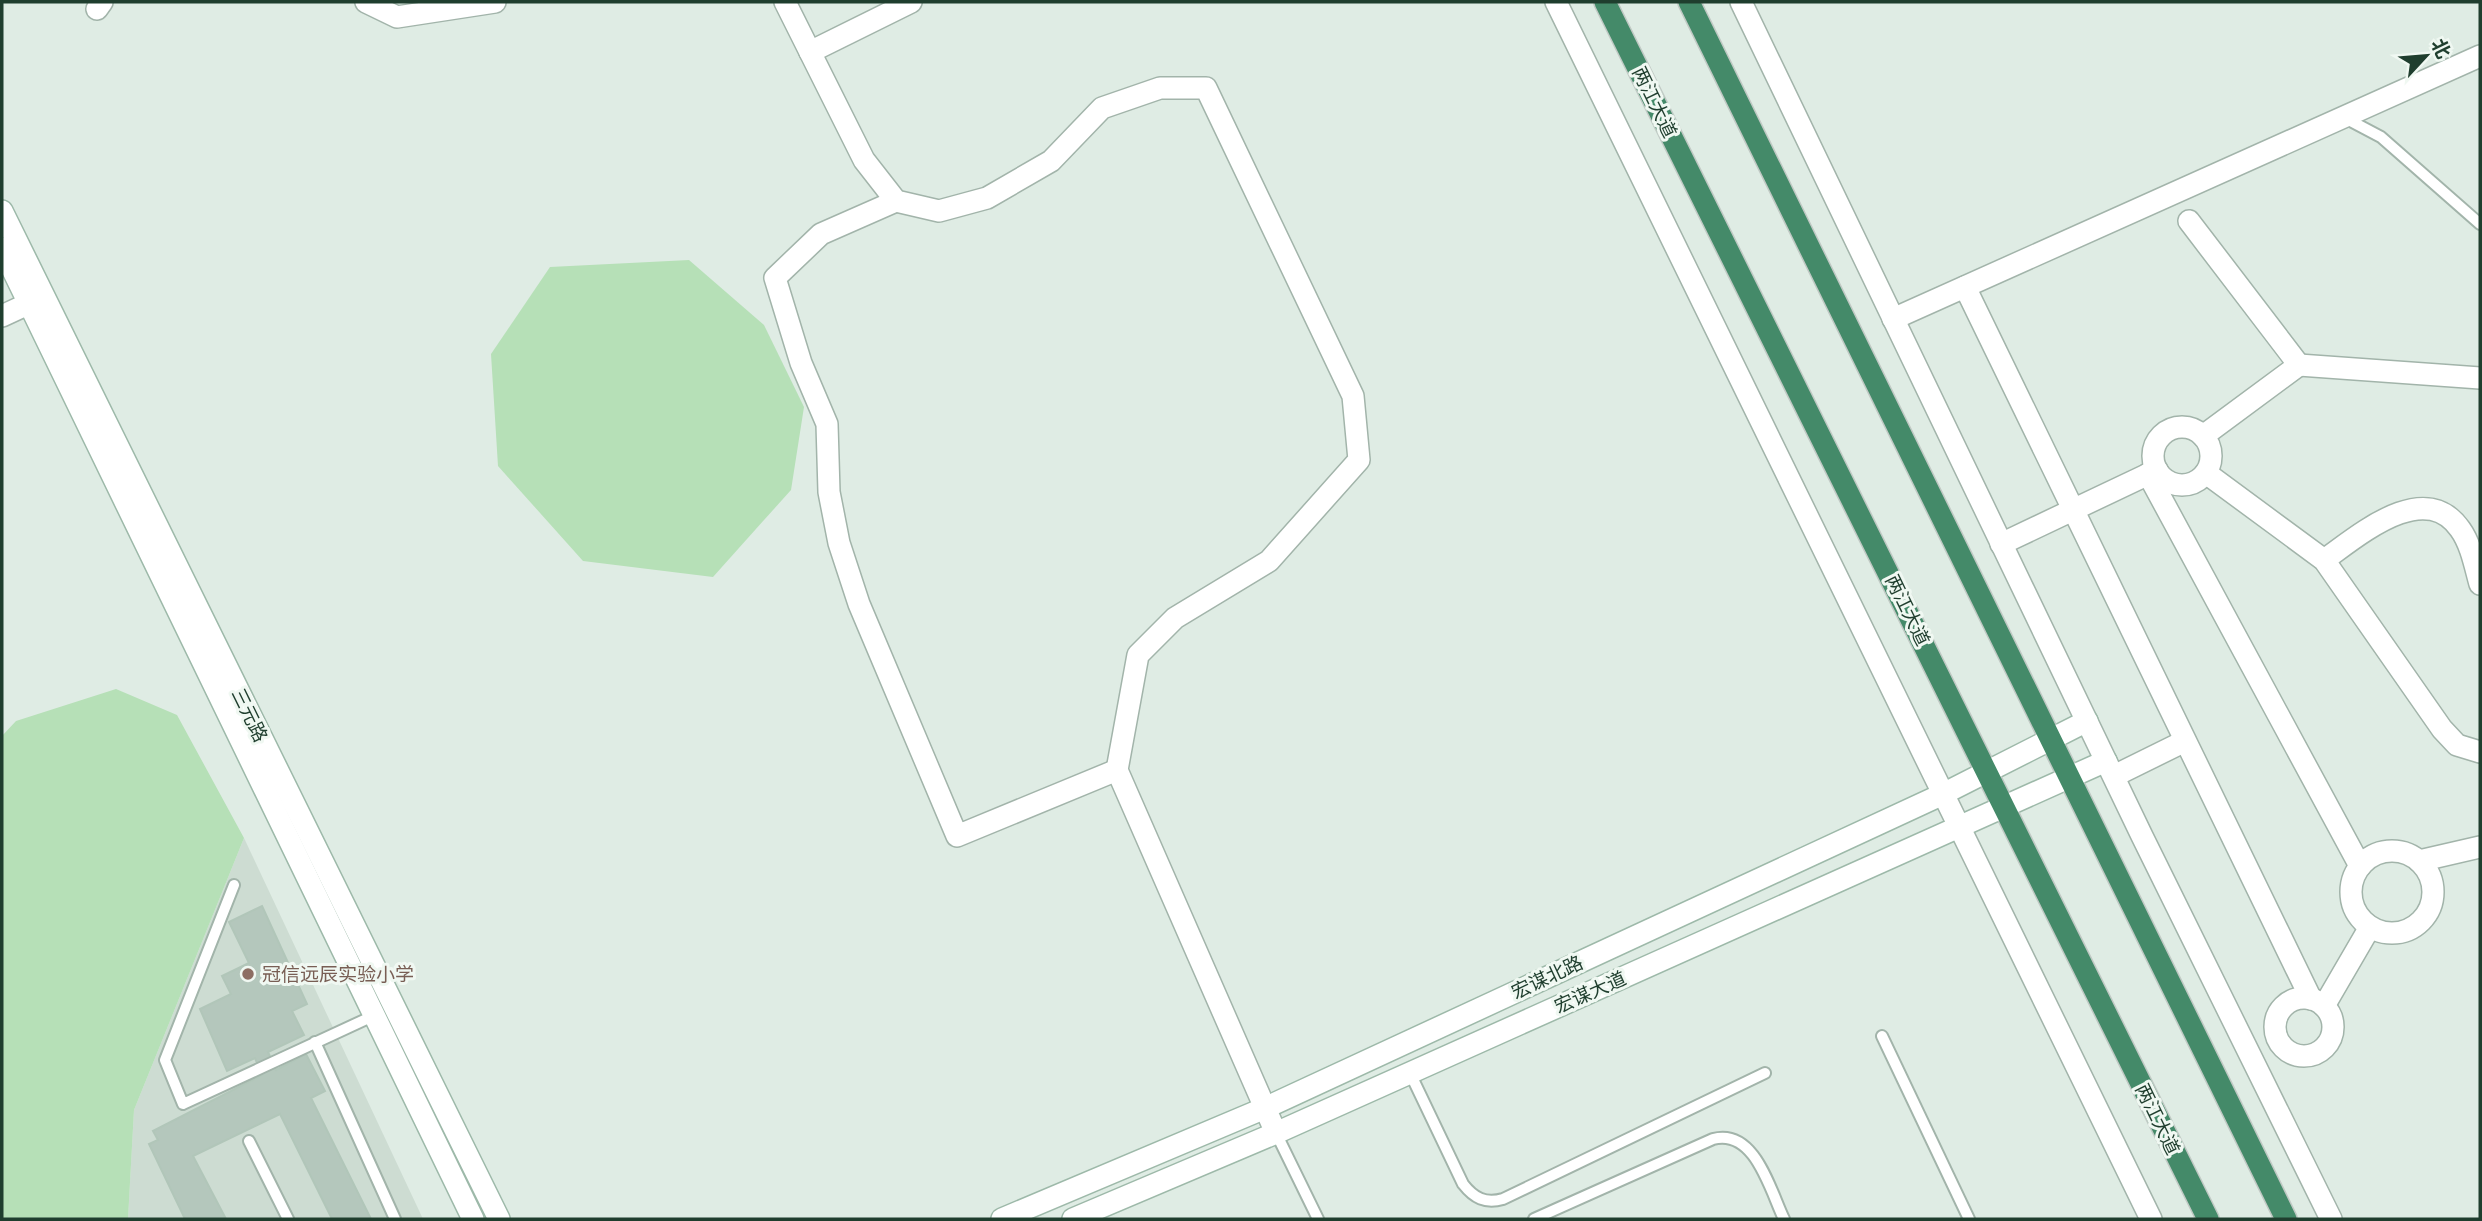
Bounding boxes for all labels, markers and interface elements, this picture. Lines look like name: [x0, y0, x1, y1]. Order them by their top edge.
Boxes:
north arrow: [2391, 21, 2461, 91]
text: 北: [2425, 34, 2457, 63]
street label: 两江大道: [1627, 62, 1683, 142]
street label: 两江大道: [1880, 570, 1936, 650]
street label: 三元路: [226, 684, 274, 746]
street label: 宏谋北路: [1507, 949, 1587, 1005]
place label: 冠信远辰实验小学: [262, 961, 414, 987]
street label: 宏谋大道: [1550, 965, 1630, 1019]
marker: 冠信远辰实验小学: [240, 966, 256, 982]
street label: 两江大道: [2130, 1079, 2186, 1159]

